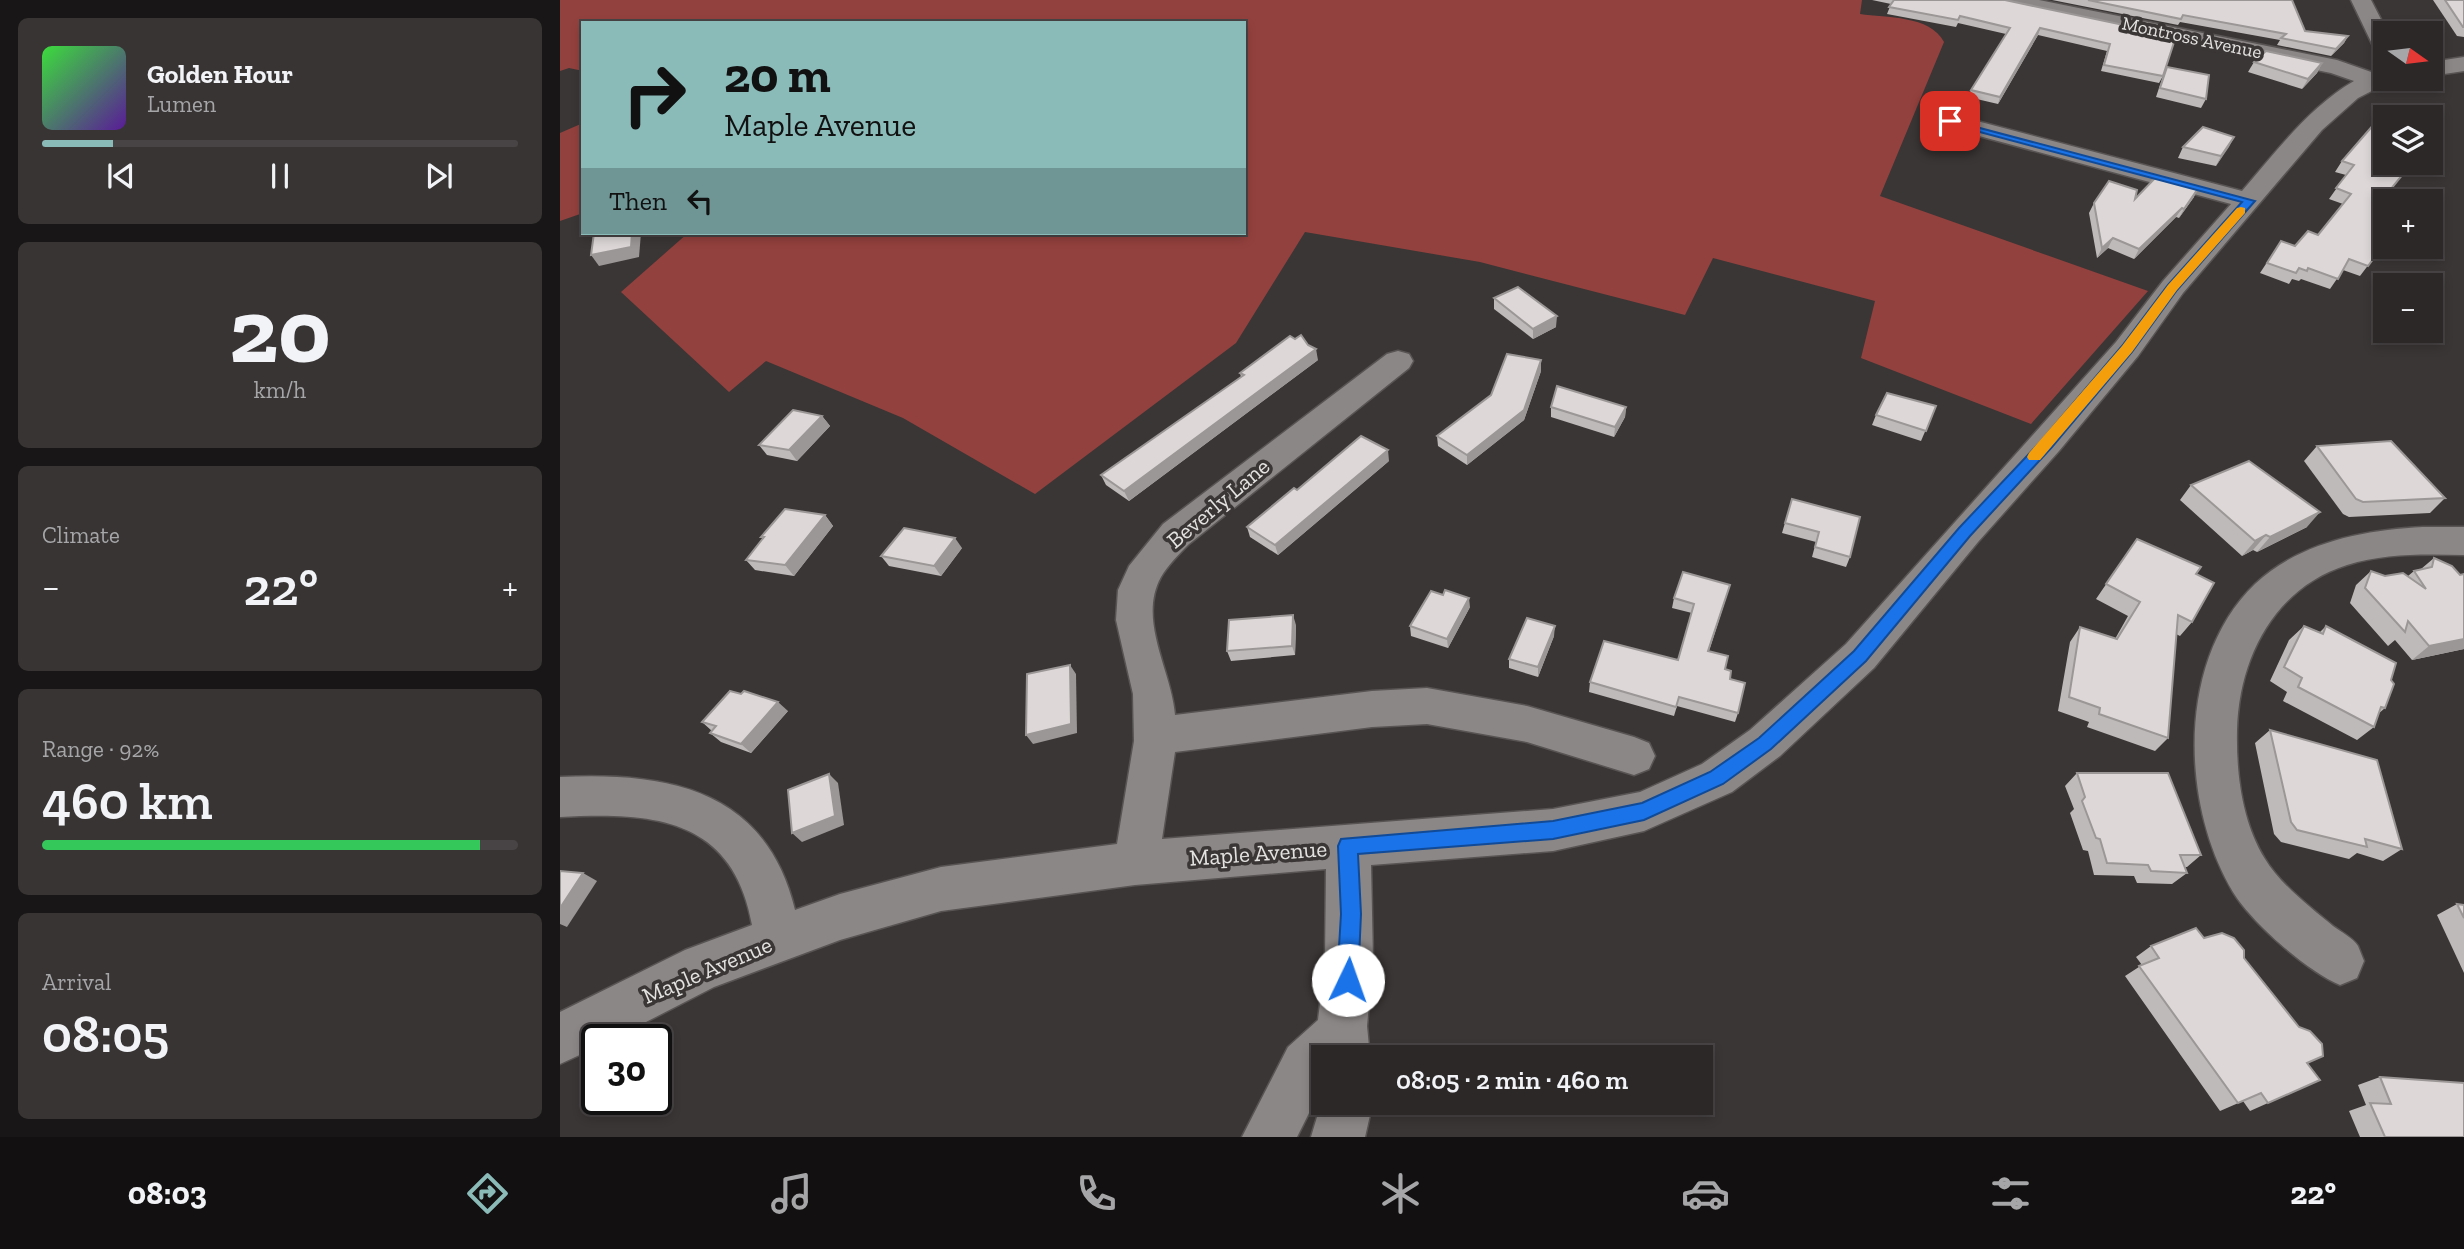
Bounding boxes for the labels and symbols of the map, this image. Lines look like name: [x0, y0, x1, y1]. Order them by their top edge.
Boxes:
street label: Montross Avenue: [2120, 11, 2264, 64]
north arrow: [2373, 21, 2443, 91]
pin: [1920, 91, 1980, 151]
street label: Beverly Lane: [1161, 452, 1275, 554]
street label: Maple Avenue: [1188, 834, 1328, 872]
street label: Maple Avenue: [638, 930, 776, 1010]
position arrow: [1311, 943, 1385, 1017]
speed limit sign: 30: [581, 1024, 672, 1115]

